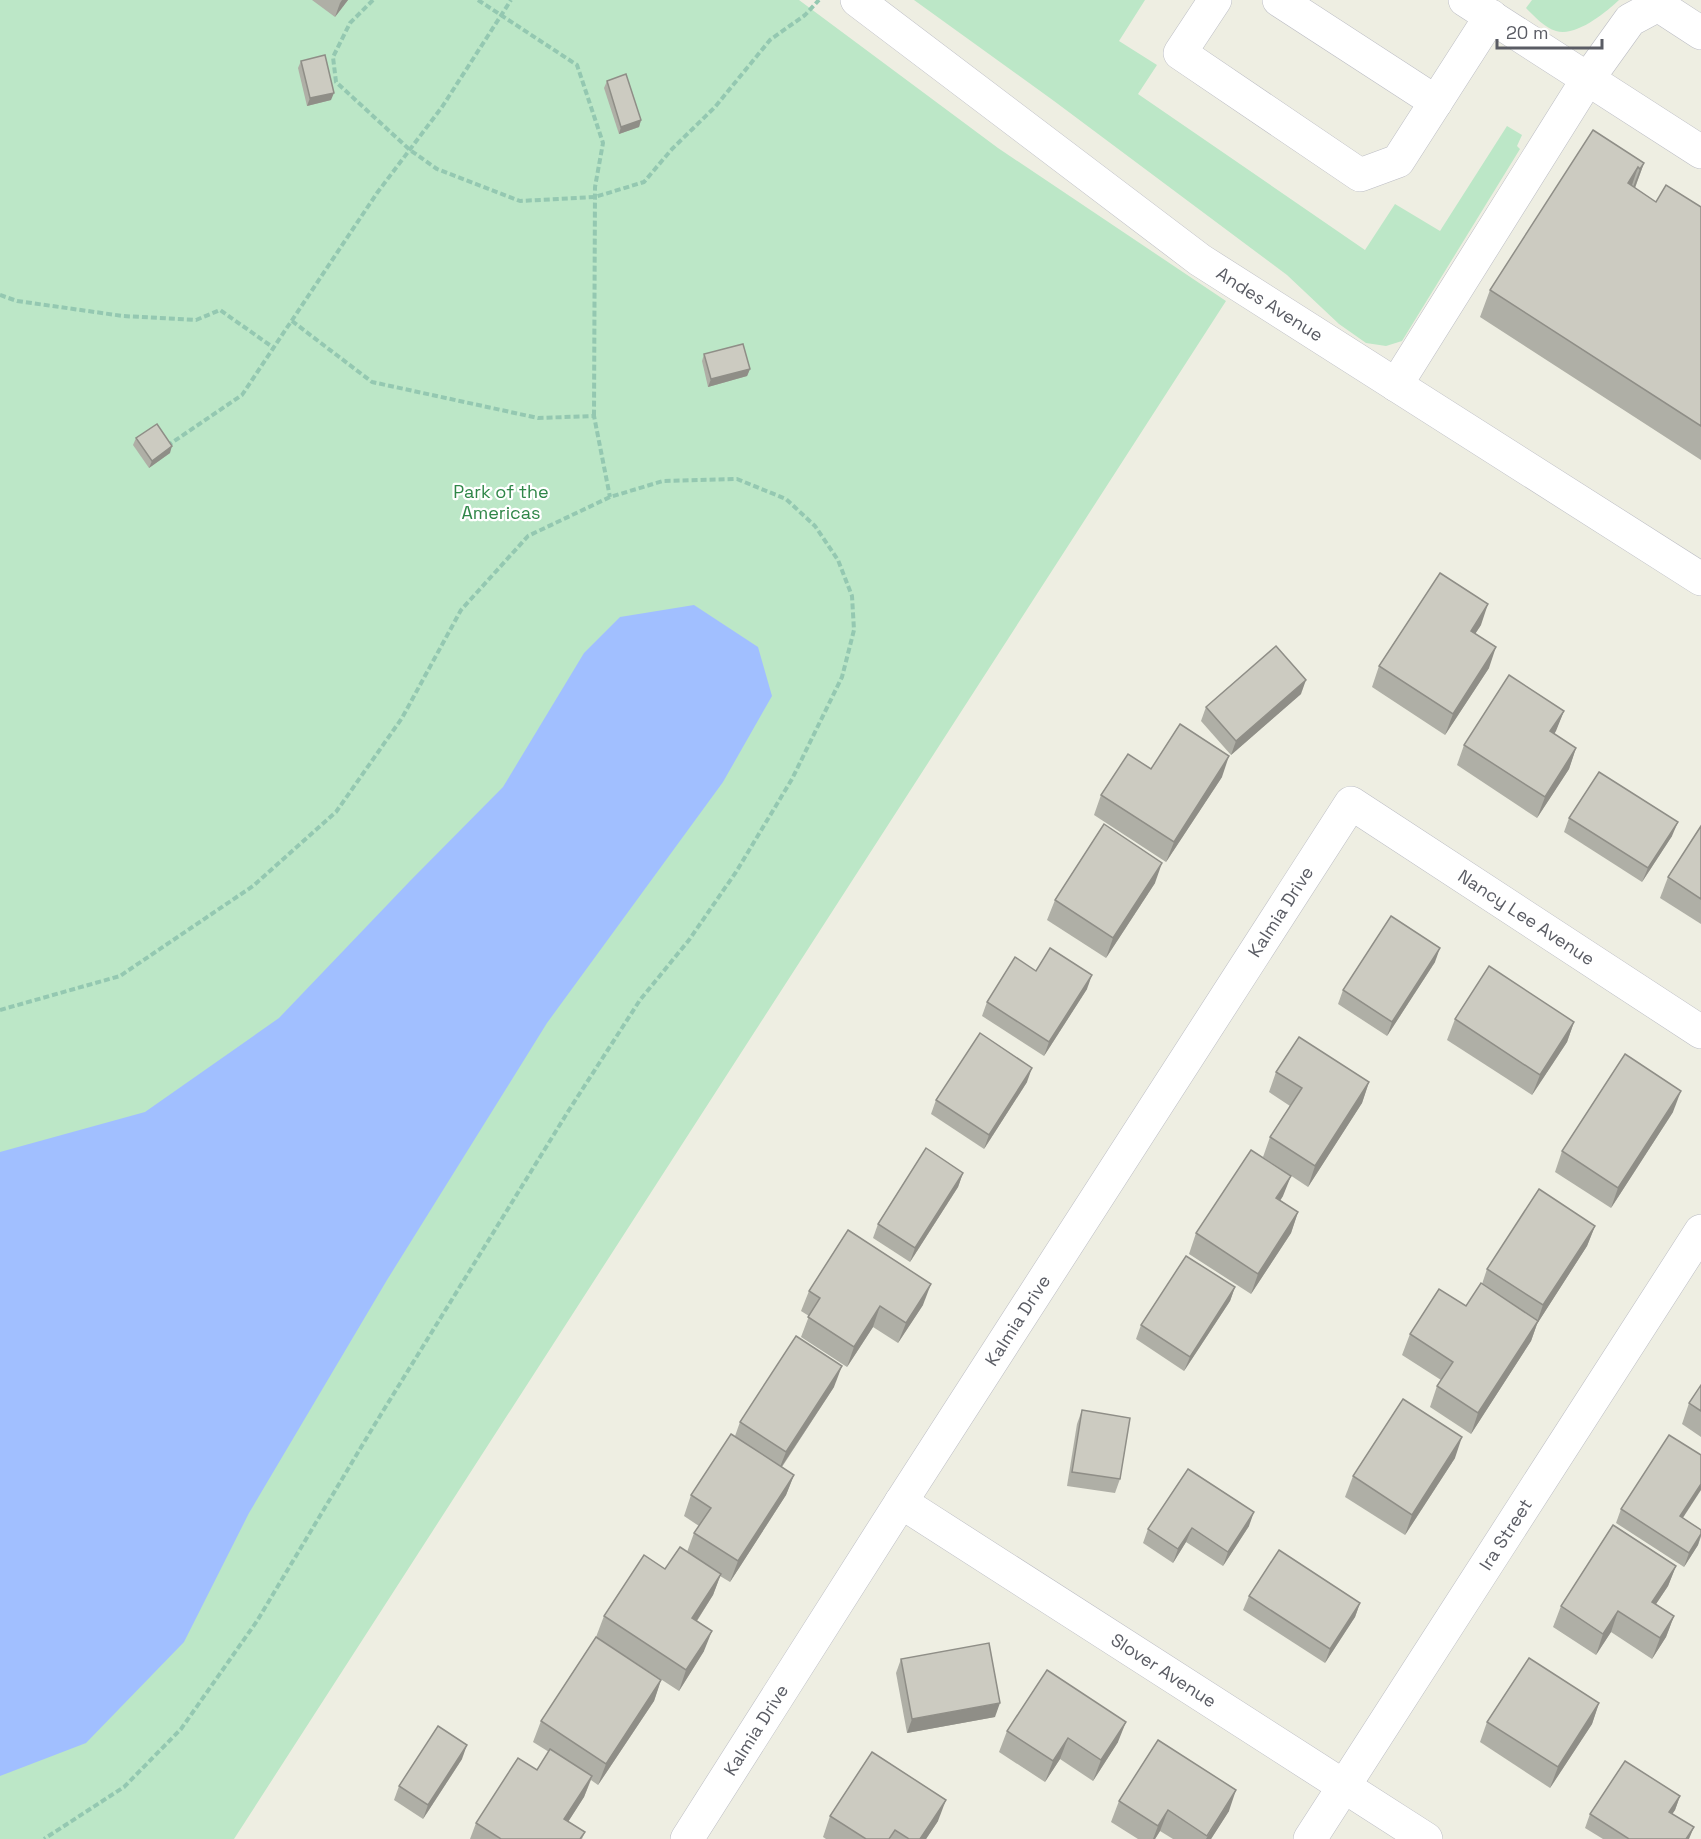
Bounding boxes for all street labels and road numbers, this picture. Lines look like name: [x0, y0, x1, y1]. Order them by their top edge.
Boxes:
street label: Andes Avenue: [1212, 261, 1328, 346]
street label: Kalmia Drive: [1243, 862, 1318, 962]
street label: Nancy Lee Avenue: [1454, 864, 1599, 970]
street label: Kalmia Drive: [980, 1270, 1055, 1370]
street label: Ira Street: [1474, 1494, 1537, 1575]
street label: Slover Avenue: [1107, 1628, 1221, 1712]
street label: Kalmia Drive: [718, 1680, 793, 1780]

